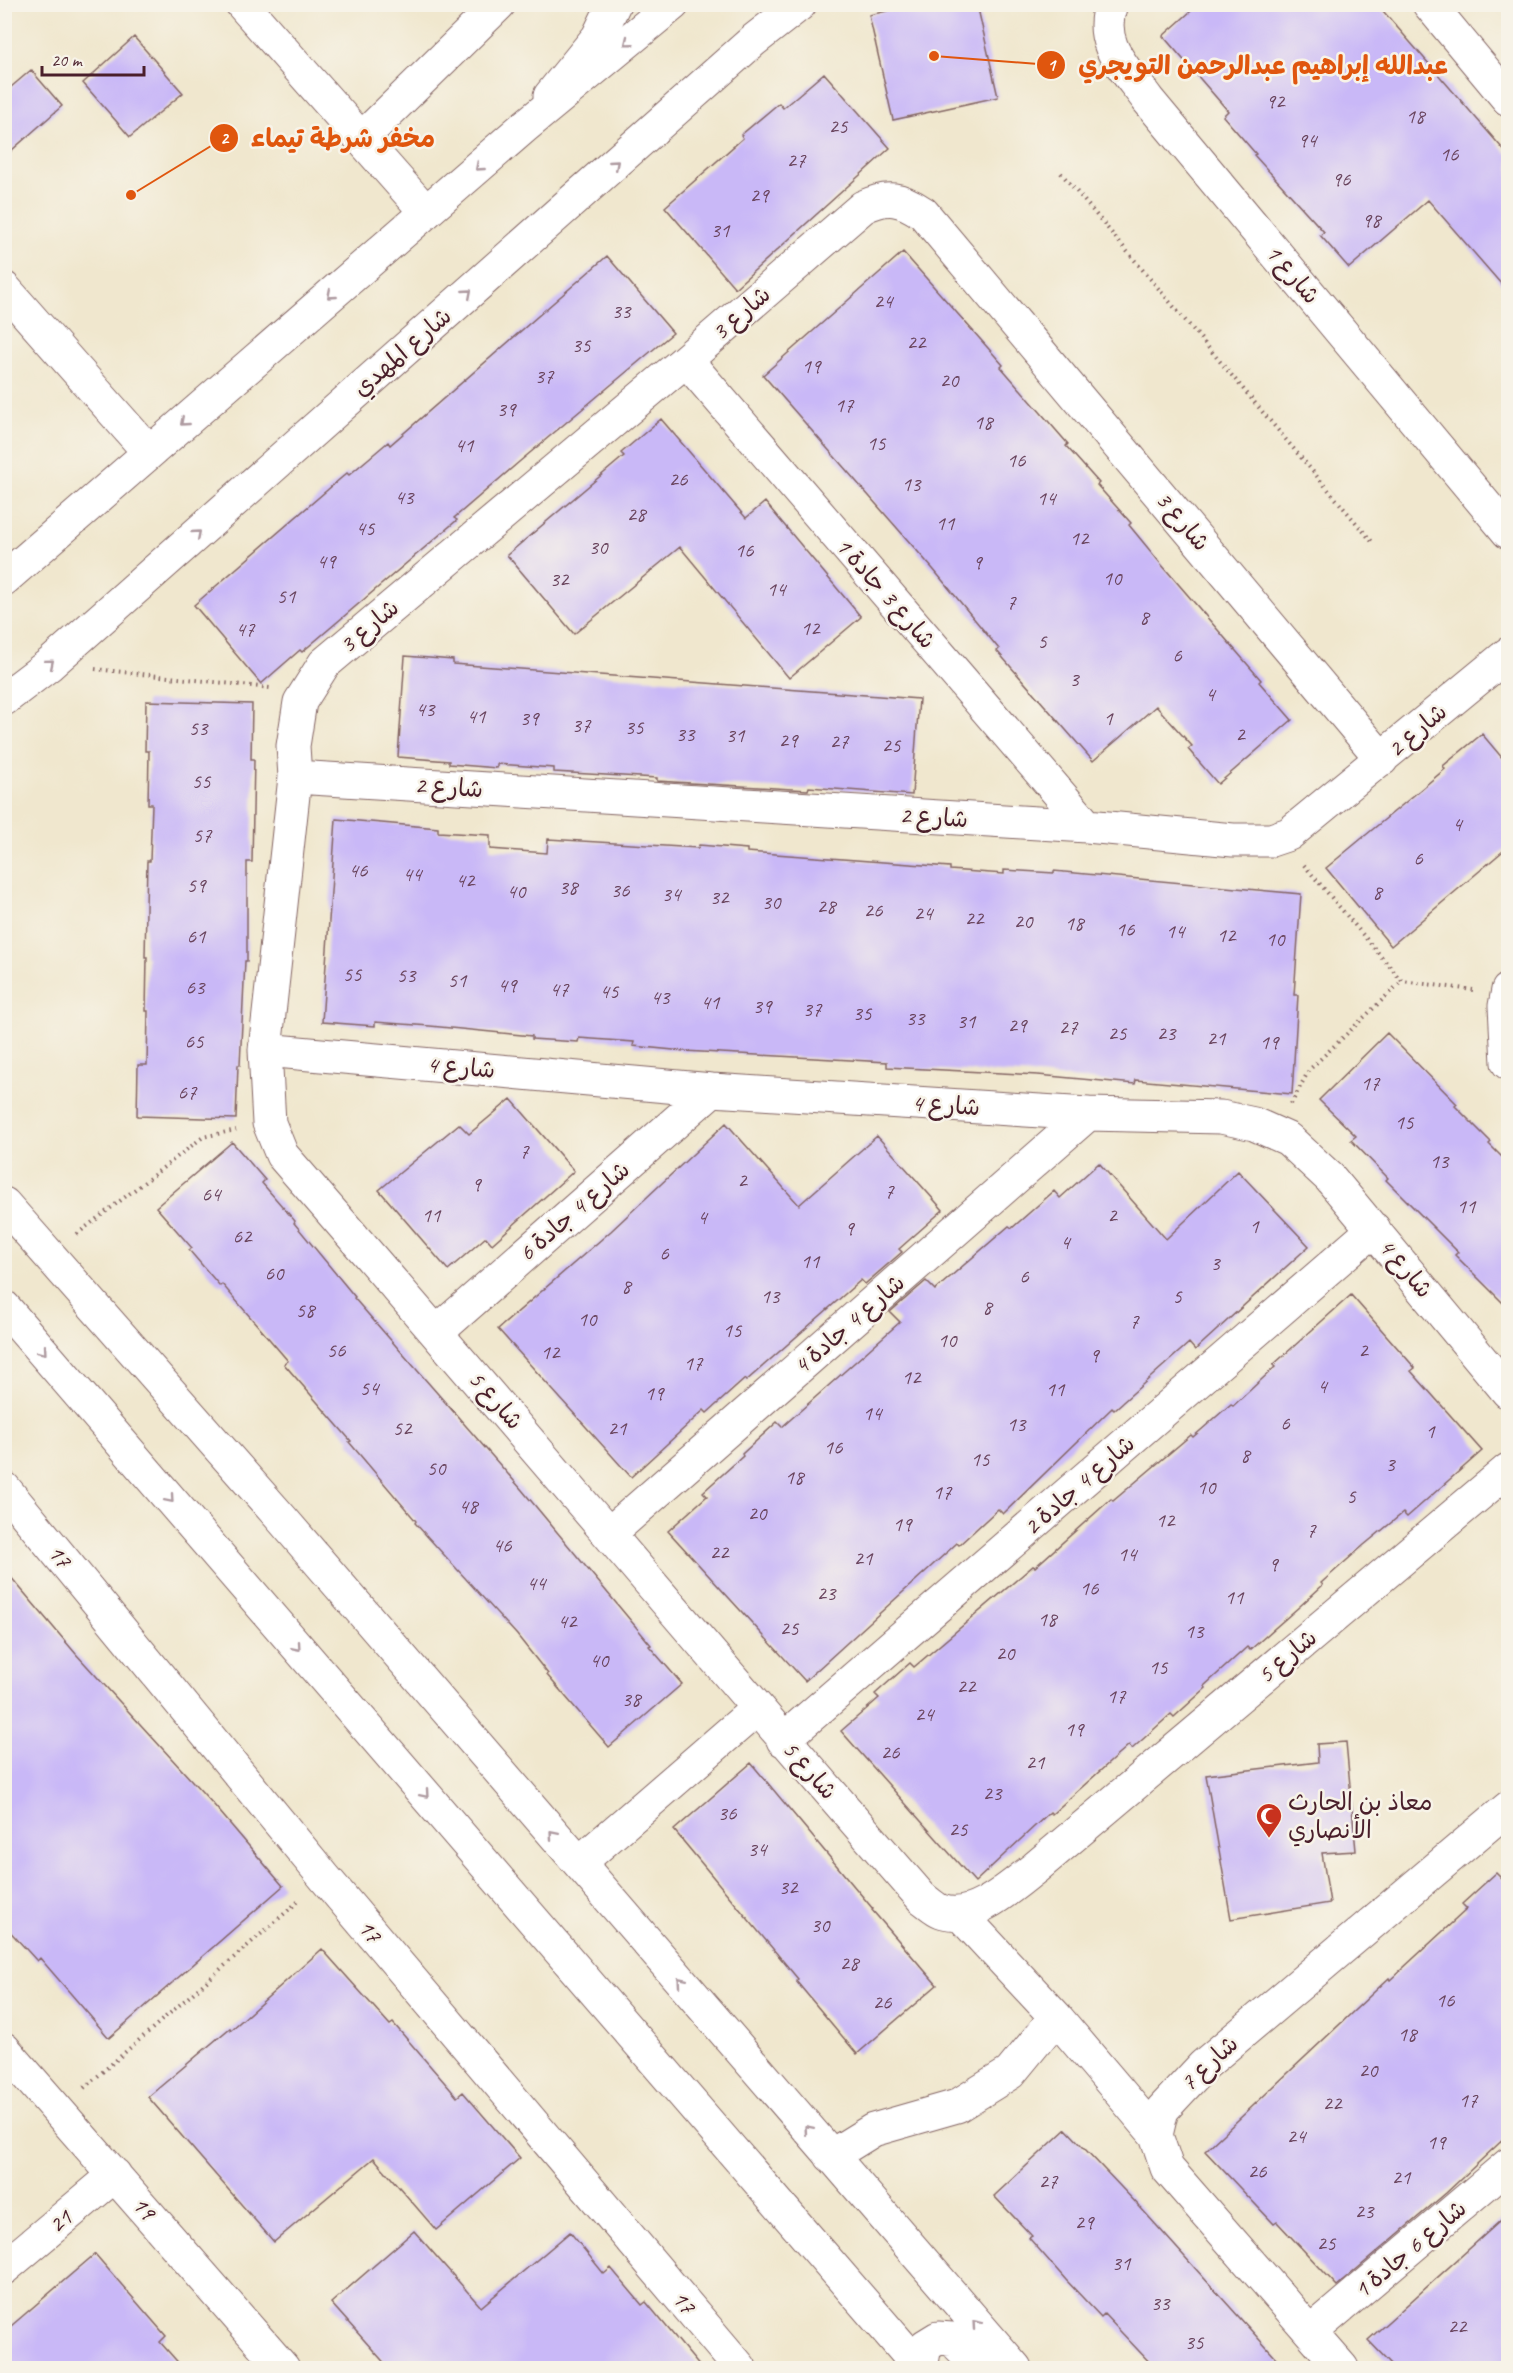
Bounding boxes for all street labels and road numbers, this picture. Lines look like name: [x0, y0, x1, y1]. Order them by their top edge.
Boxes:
street label: شارع 1: [1258, 238, 1327, 311]
street label: شارع 3: [705, 279, 778, 348]
street label: شارع المهدي: [346, 301, 459, 405]
street label: شارع 3: [1148, 485, 1217, 558]
street label: شارع 3 جادة 1: [828, 531, 942, 656]
street label: شارع 3: [333, 592, 406, 661]
street label: شارع 2: [1381, 696, 1454, 765]
street label: شارع 2: [414, 770, 484, 806]
street label: شارع 2: [899, 800, 969, 836]
street label: شارع 4: [425, 1049, 496, 1087]
street label: شارع 4: [911, 1088, 981, 1124]
street label: شارع 4 جادة 6: [512, 1155, 637, 1269]
street label: شارع 4: [1371, 1232, 1440, 1305]
street label: شارع 4 جادة 4: [787, 1268, 912, 1382]
street label: شارع 5: [461, 1364, 530, 1437]
street label: شارع 4 جادة 2: [1017, 1429, 1142, 1543]
street label: 17: [42, 1538, 79, 1575]
street label: شارع 5: [1251, 1622, 1324, 1691]
street label: شارع 5: [775, 1734, 844, 1807]
street label: 17: [352, 1913, 389, 1950]
street label: شارع 7: [1174, 2029, 1246, 2099]
street label: 19: [126, 2190, 164, 2228]
street label: شارع 6 جادة 1: [1348, 2193, 1474, 2306]
street label: 21: [42, 2202, 79, 2239]
street label: 17: [666, 2284, 703, 2321]

